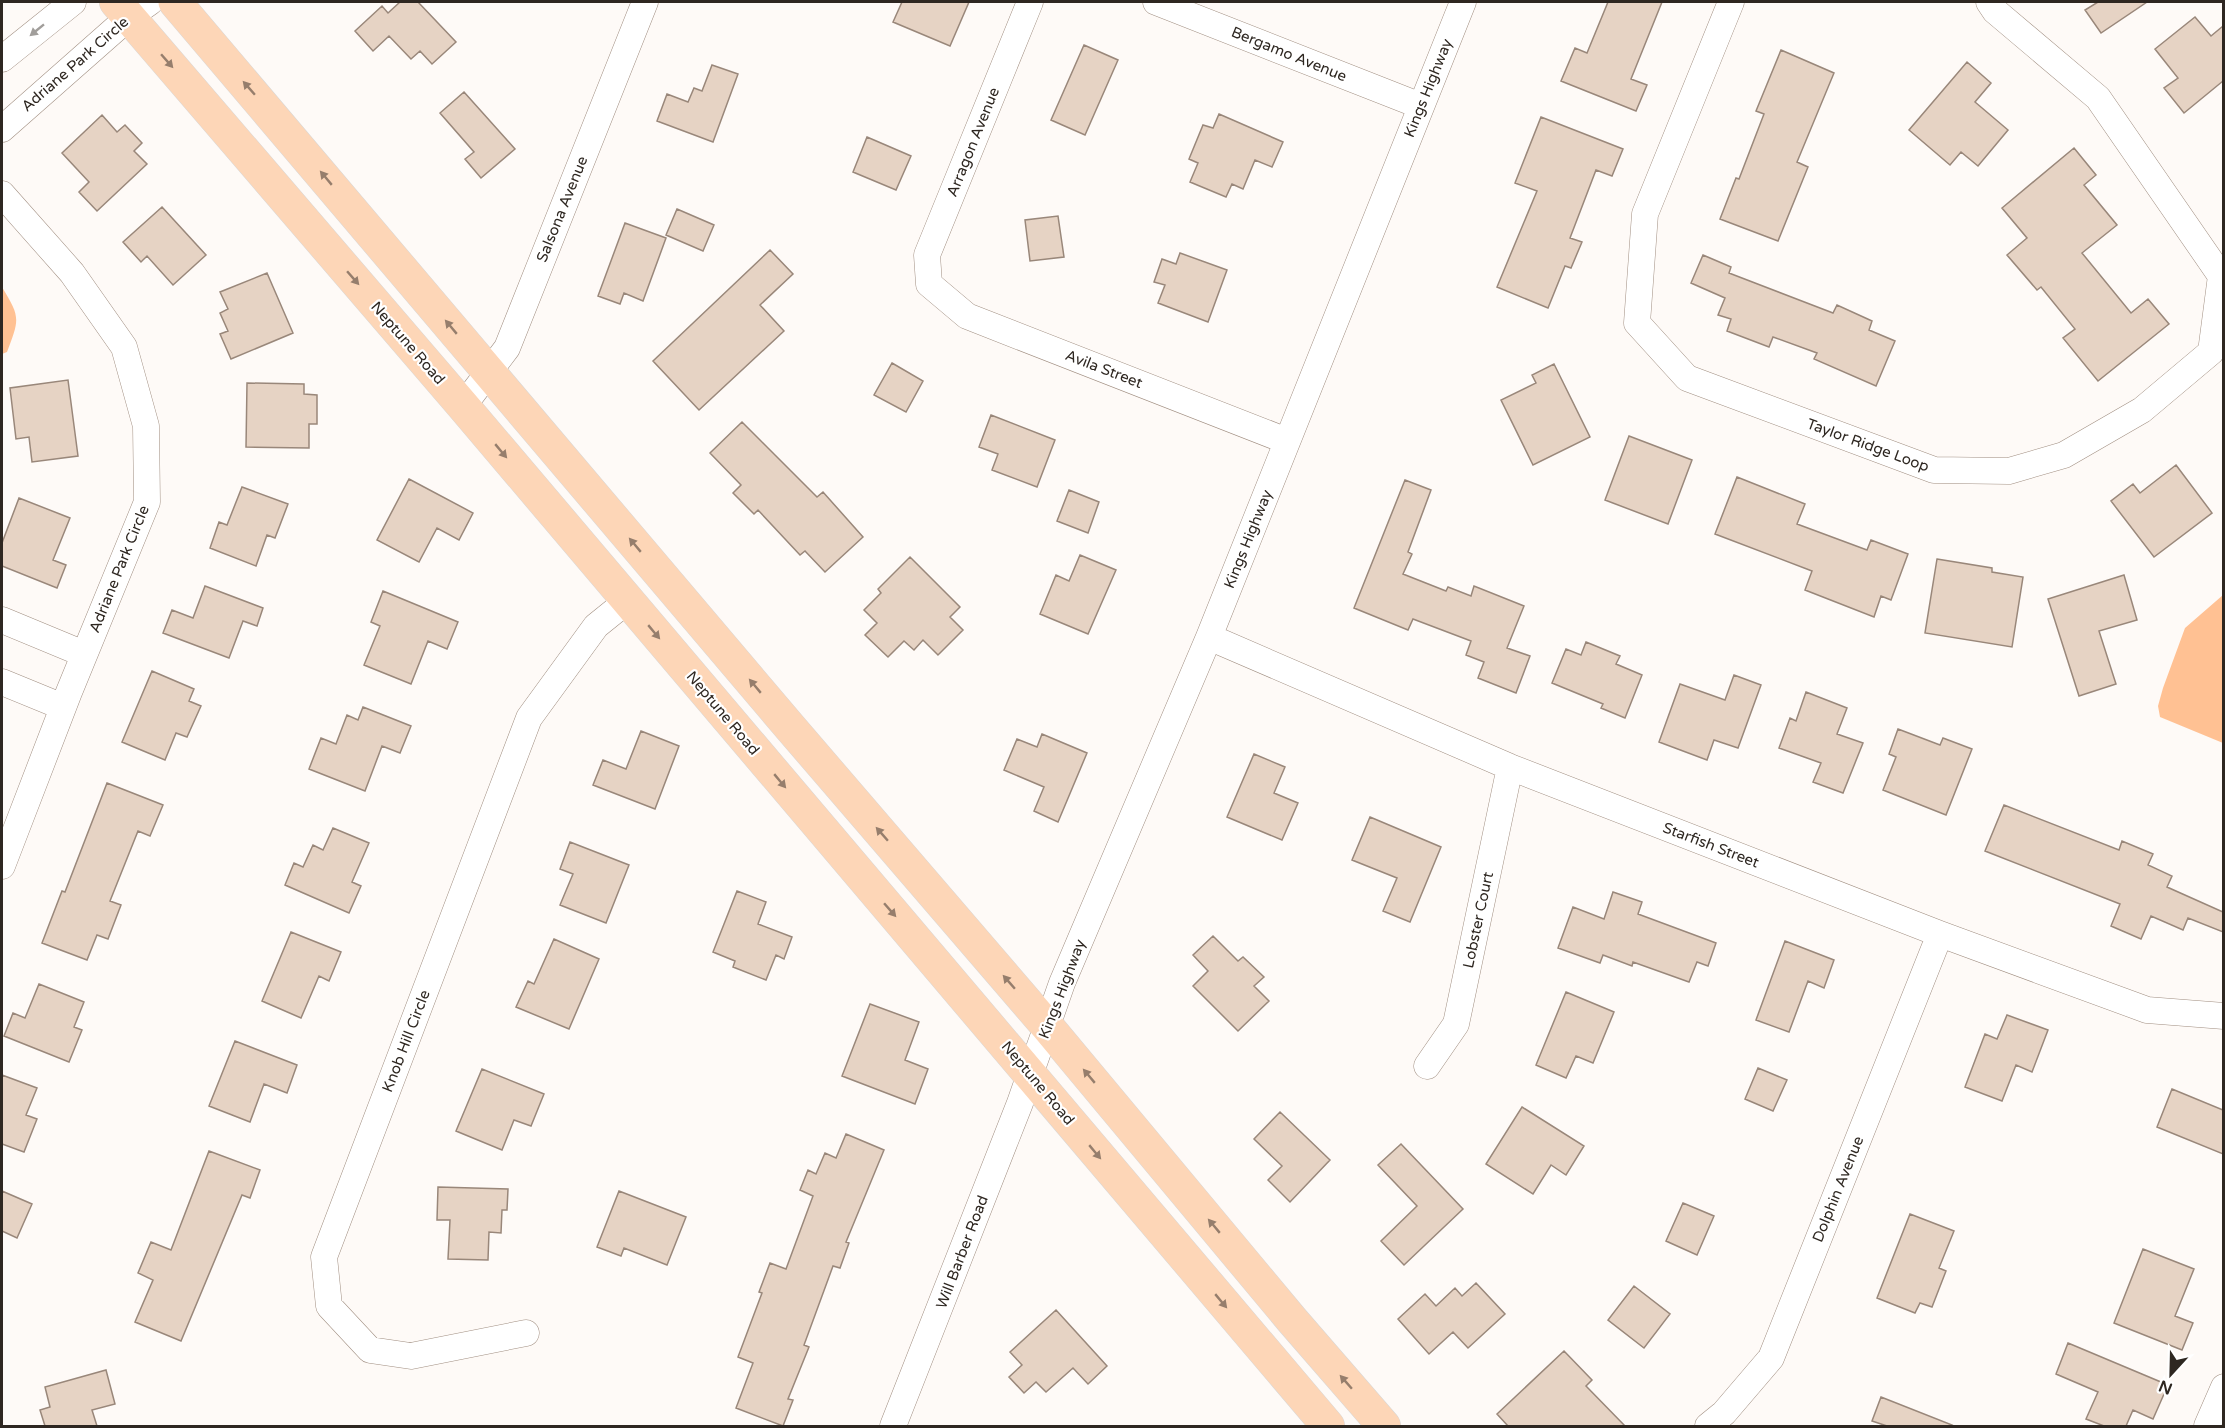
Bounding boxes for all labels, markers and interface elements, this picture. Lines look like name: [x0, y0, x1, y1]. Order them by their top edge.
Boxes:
street label: Adriane Park Circle: [18, 13, 132, 115]
street label: Bergamo Avenue: [1229, 23, 1349, 85]
one-way arrow: [29, 24, 45, 37]
street label: Kings Highway: [1400, 36, 1456, 140]
one-way arrow: [160, 53, 173, 68]
one-way arrow: [243, 81, 256, 96]
street label: Arragon Avenue: [943, 85, 1003, 199]
street label: Salsona Avenue: [533, 153, 591, 265]
one-way arrow: [320, 171, 333, 186]
one-way arrow: [346, 270, 359, 286]
street label: Neptune Road: [367, 298, 449, 388]
one-way arrow: [445, 320, 458, 335]
street label: Avila Street: [1063, 346, 1145, 392]
street label: Taylor Ridge Loop: [1804, 415, 1932, 475]
one-way arrow: [494, 443, 507, 459]
street label: Kings Highway: [1220, 487, 1276, 591]
street label: Adriane Park Circle: [85, 503, 153, 635]
one-way arrow: [629, 538, 642, 553]
one-way arrow: [647, 624, 660, 640]
street label: Neptune Road: [683, 667, 763, 759]
one-way arrow: [749, 679, 762, 694]
one-way arrow: [773, 773, 786, 788]
street label: Starfish Street: [1660, 818, 1762, 872]
one-way arrow: [876, 827, 889, 842]
street label: Lobster Court: [1459, 870, 1497, 970]
one-way arrow: [884, 902, 897, 918]
street label: Kings Highway: [1035, 937, 1089, 1041]
one-way arrow: [1003, 975, 1016, 990]
street label: Knob Hill Circle: [378, 987, 434, 1095]
street label: Neptune Road: [998, 1037, 1078, 1129]
one-way arrow: [1084, 1069, 1096, 1084]
street label: Dolphin Avenue: [1809, 1133, 1867, 1245]
one-way arrow: [1088, 1144, 1101, 1159]
street label: Will Barber Road: [932, 1193, 992, 1311]
one-way arrow: [1208, 1218, 1221, 1234]
one-way arrow: [1214, 1293, 1227, 1308]
north arrow: [2141, 1344, 2201, 1404]
one-way arrow: [1340, 1375, 1353, 1390]
text: N: [2156, 1375, 2175, 1399]

